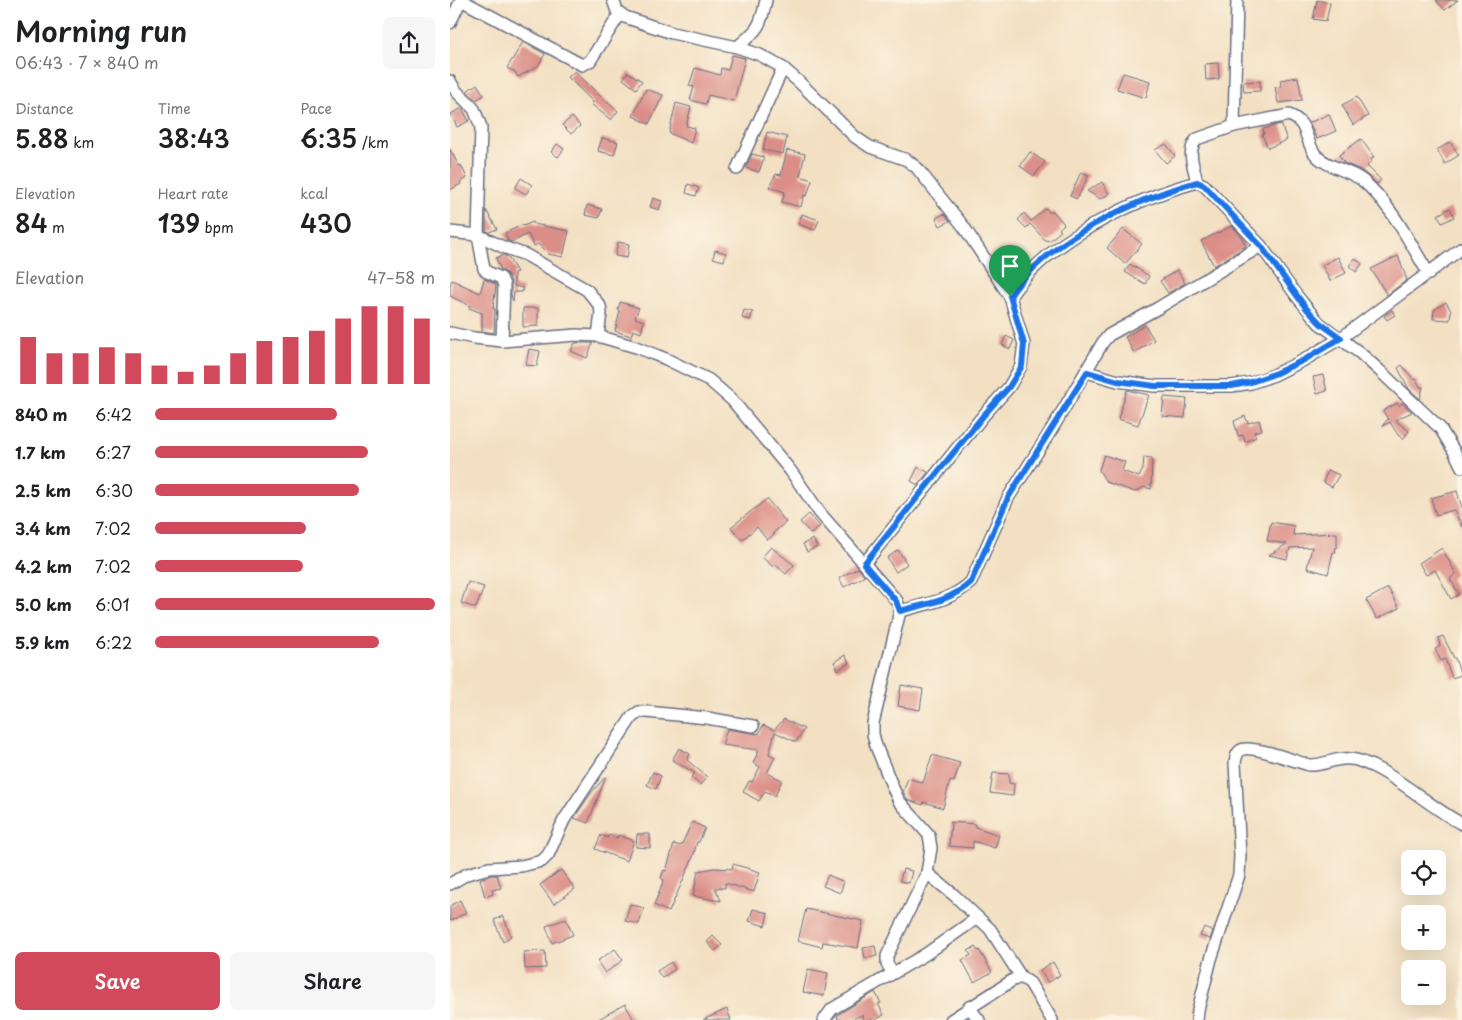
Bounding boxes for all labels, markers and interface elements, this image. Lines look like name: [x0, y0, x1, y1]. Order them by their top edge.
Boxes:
text: Morning run: [15, 9, 187, 52]
button: share: [383, 17, 435, 69]
text: 06:43 · 7 × 840 m: [15, 50, 159, 74]
text: Distance: [15, 98, 74, 119]
text: Time: [158, 98, 191, 119]
text: Pace: [300, 98, 332, 119]
text: 5.88: [15, 119, 69, 157]
text: 38:43: [158, 119, 230, 157]
text: 6:35: [300, 119, 357, 157]
text: km: [69, 132, 94, 153]
text: /km: [357, 132, 389, 153]
text: Elevation: [15, 183, 75, 204]
text: Heart rate: [158, 183, 228, 204]
text: kcal: [300, 183, 328, 204]
text: 84: [15, 204, 48, 242]
text: 139: [158, 204, 200, 242]
text: 430: [300, 204, 352, 242]
text: m: [48, 217, 65, 238]
text: bpm: [200, 217, 234, 238]
pin: [989, 245, 1031, 296]
icon: arrive: [996, 252, 1024, 280]
text: Elevation: [15, 265, 84, 289]
text: 47–58 m: [367, 265, 435, 289]
text: 840 m: [15, 402, 68, 426]
text: 6:42: [95, 402, 132, 426]
text: 1.7 km: [15, 440, 66, 464]
text: 6:27: [95, 440, 131, 464]
text: 2.5 km: [15, 478, 71, 502]
text: 6:30: [95, 478, 133, 502]
text: 3.4 km: [15, 516, 71, 540]
text: 7:02: [95, 516, 131, 540]
text: 4.2 km: [15, 554, 72, 578]
text: 7:02: [95, 554, 131, 578]
text: 5.0 km: [15, 592, 72, 616]
text: 6:01: [95, 592, 130, 616]
text: 5.9 km: [15, 630, 70, 654]
text: 6:22: [95, 630, 132, 654]
map controls: [1401, 850, 1446, 1005]
button: locate: [1401, 850, 1446, 895]
button: +: [1401, 905, 1446, 950]
button: Save: [15, 952, 220, 1010]
button: Share: [230, 952, 435, 1010]
button: −: [1401, 960, 1446, 1005]

